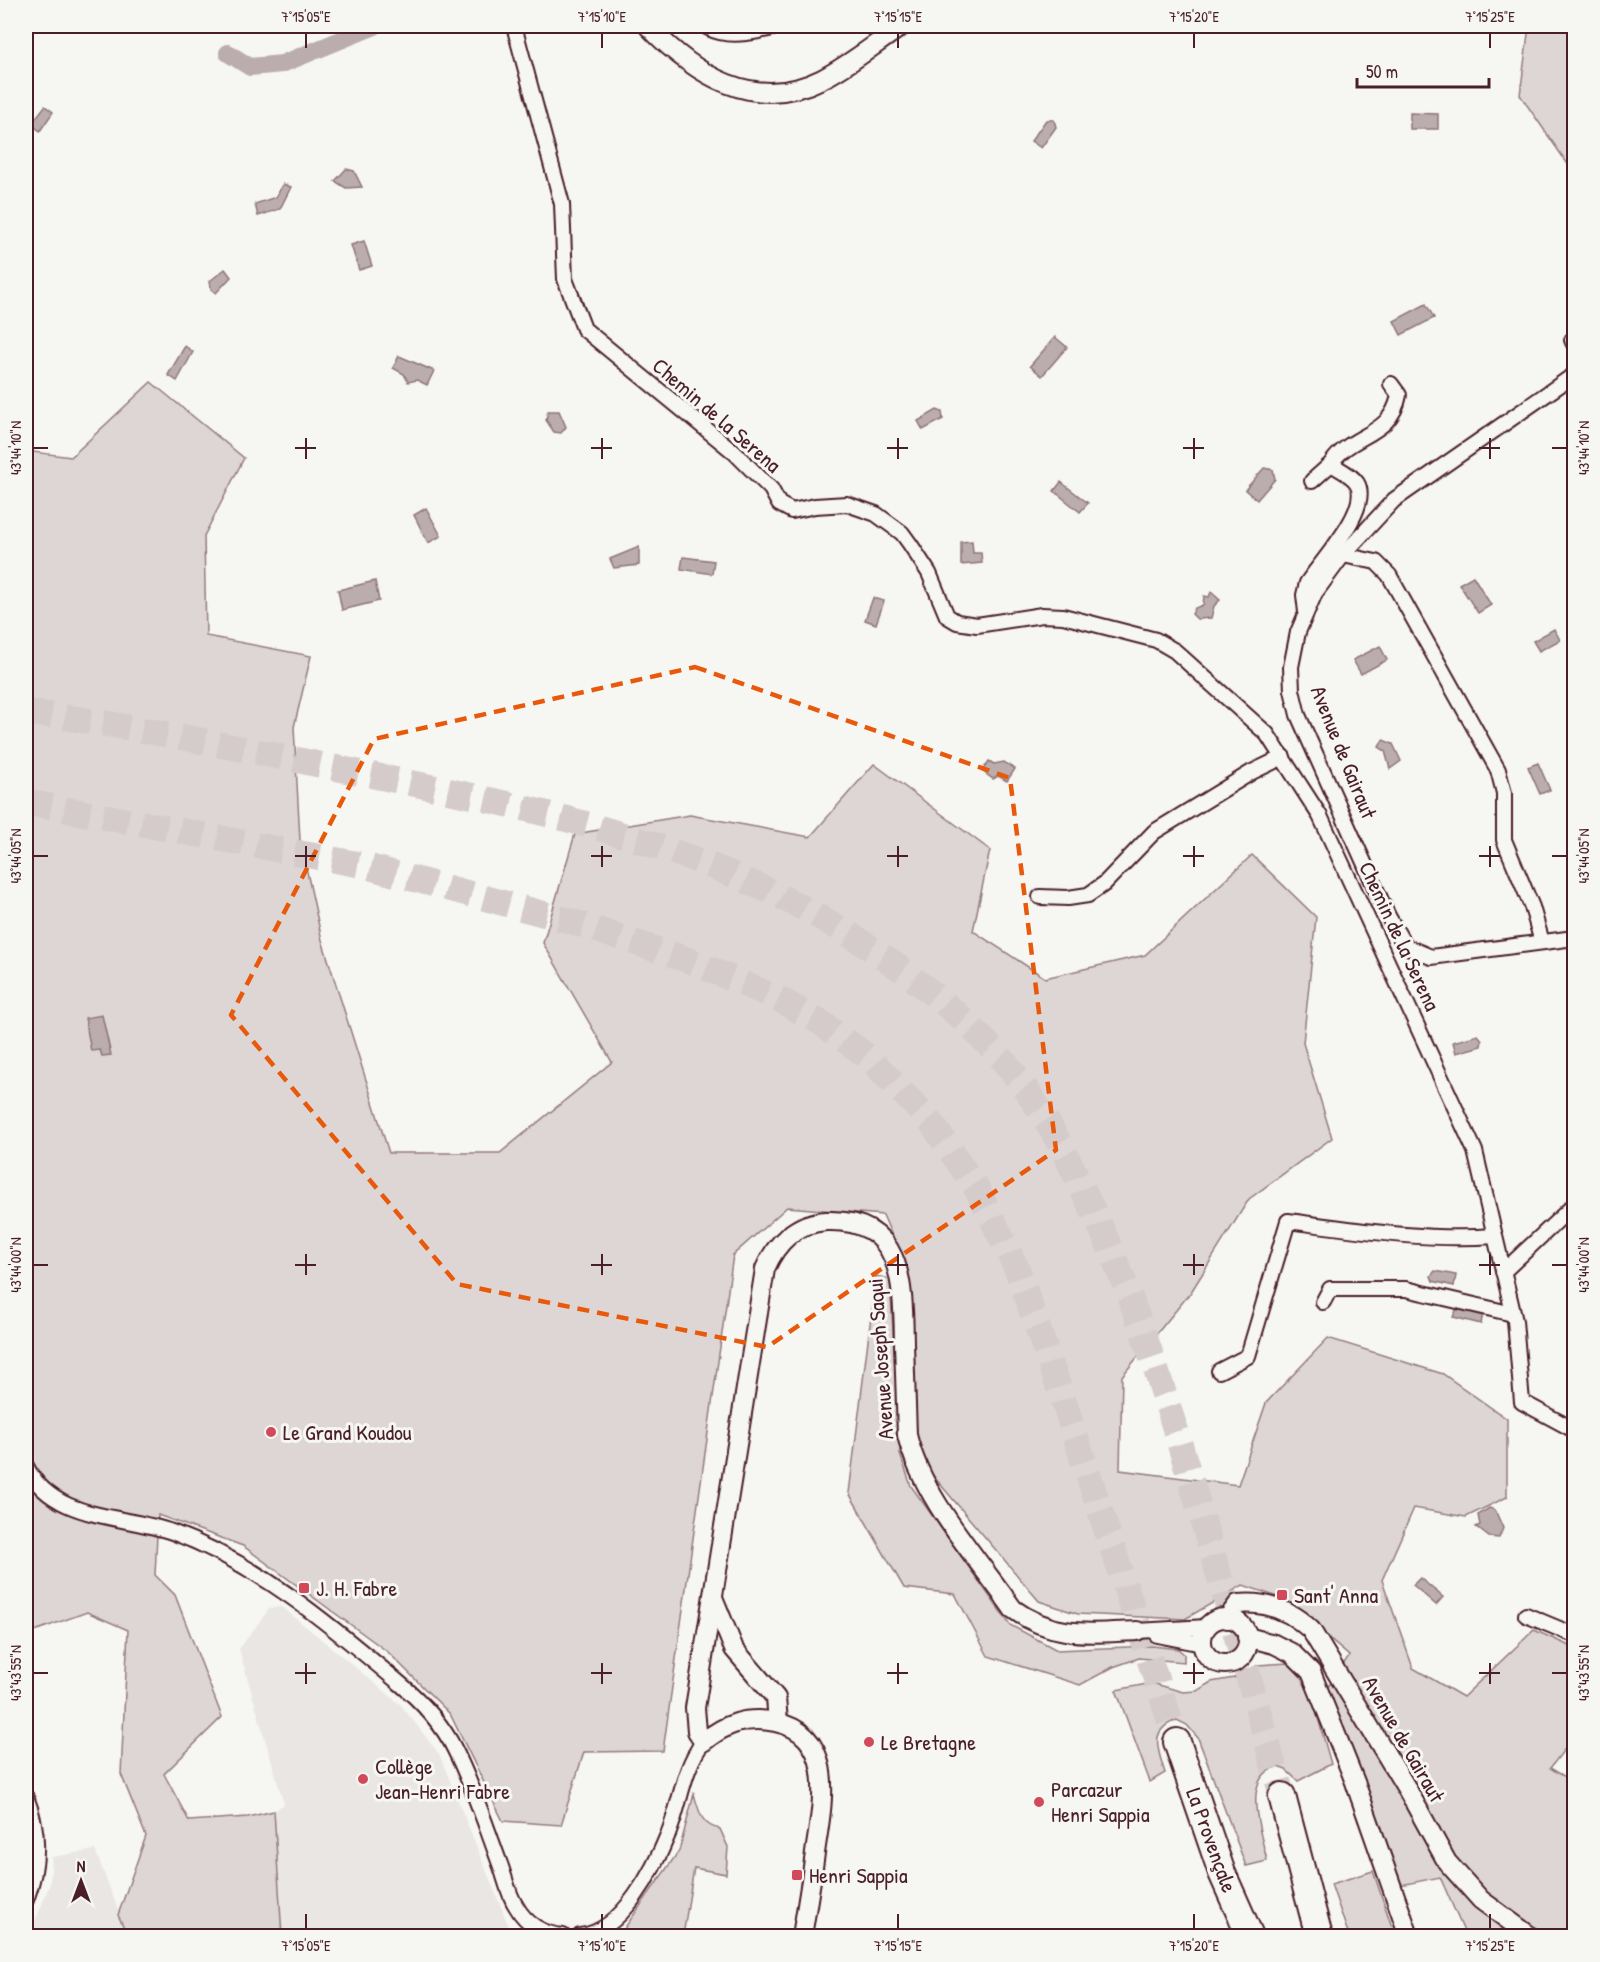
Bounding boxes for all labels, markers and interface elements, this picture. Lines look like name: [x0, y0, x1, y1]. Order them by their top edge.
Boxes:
text: 7°15'05"E: [281, 6, 331, 27]
text: 7°15'10"E: [578, 6, 627, 27]
text: 7°15'15"E: [874, 6, 922, 27]
text: 7°15'20"E: [1169, 6, 1219, 27]
text: 7°15'25"E: [1465, 6, 1515, 27]
scale bar: [1357, 51, 1489, 89]
text: 50 m: [1366, 59, 1398, 84]
street label: Chemin de la Serena: [646, 351, 788, 480]
text: 43°44'10"N: [5, 421, 26, 475]
text: 43°44'10"N: [1573, 421, 1594, 475]
street label: Avenue de Gairaut: [1304, 681, 1384, 823]
text: 43°44'05"N: [5, 828, 26, 884]
text: 43°44'05"N: [1573, 828, 1594, 884]
street label: Chemin de la Serena: [1352, 856, 1448, 1016]
text: 43°44'00"N: [5, 1237, 26, 1293]
text: 43°44'00"N: [1573, 1237, 1594, 1293]
street label: Avenue Joseph Saqui: [859, 1277, 901, 1441]
place label: Le Grand Koudou: [283, 1417, 412, 1447]
marker: Le Grand Koudou: [264, 1425, 278, 1439]
place label: J. H. Fabre: [316, 1573, 397, 1603]
place label: Sant' Anna: [1294, 1580, 1379, 1610]
marker: J. H. Fabre: [297, 1581, 311, 1595]
marker: Sant' Anna: [1275, 1588, 1289, 1602]
text: 43°43'55"N: [5, 1645, 26, 1701]
text: 43°43'55"N: [1573, 1645, 1594, 1701]
street label: Avenue de Gairaut: [1356, 1671, 1452, 1808]
place label: Le Bretagne: [881, 1727, 976, 1757]
marker: Le Bretagne: [862, 1735, 876, 1749]
place label: Collège Jean-Henri Fabre: [375, 1751, 510, 1806]
marker: Collège Jean-Henri Fabre: [356, 1772, 370, 1786]
place label: Parcazur Henri Sappia: [1051, 1774, 1150, 1829]
street label: La Provençale: [1179, 1784, 1245, 1897]
marker: Parcazur Henri Sappia: [1032, 1795, 1046, 1809]
north arrow: [51, 1851, 111, 1911]
text: N: [77, 1855, 86, 1877]
place label: Henri Sappia: [809, 1860, 908, 1890]
marker: Henri Sappia: [790, 1868, 804, 1882]
text: 7°15'05"E: [281, 1935, 331, 1956]
text: 7°15'10"E: [578, 1935, 627, 1956]
text: 7°15'15"E: [874, 1935, 922, 1956]
text: 7°15'20"E: [1169, 1935, 1219, 1956]
text: 7°15'25"E: [1465, 1935, 1515, 1956]

